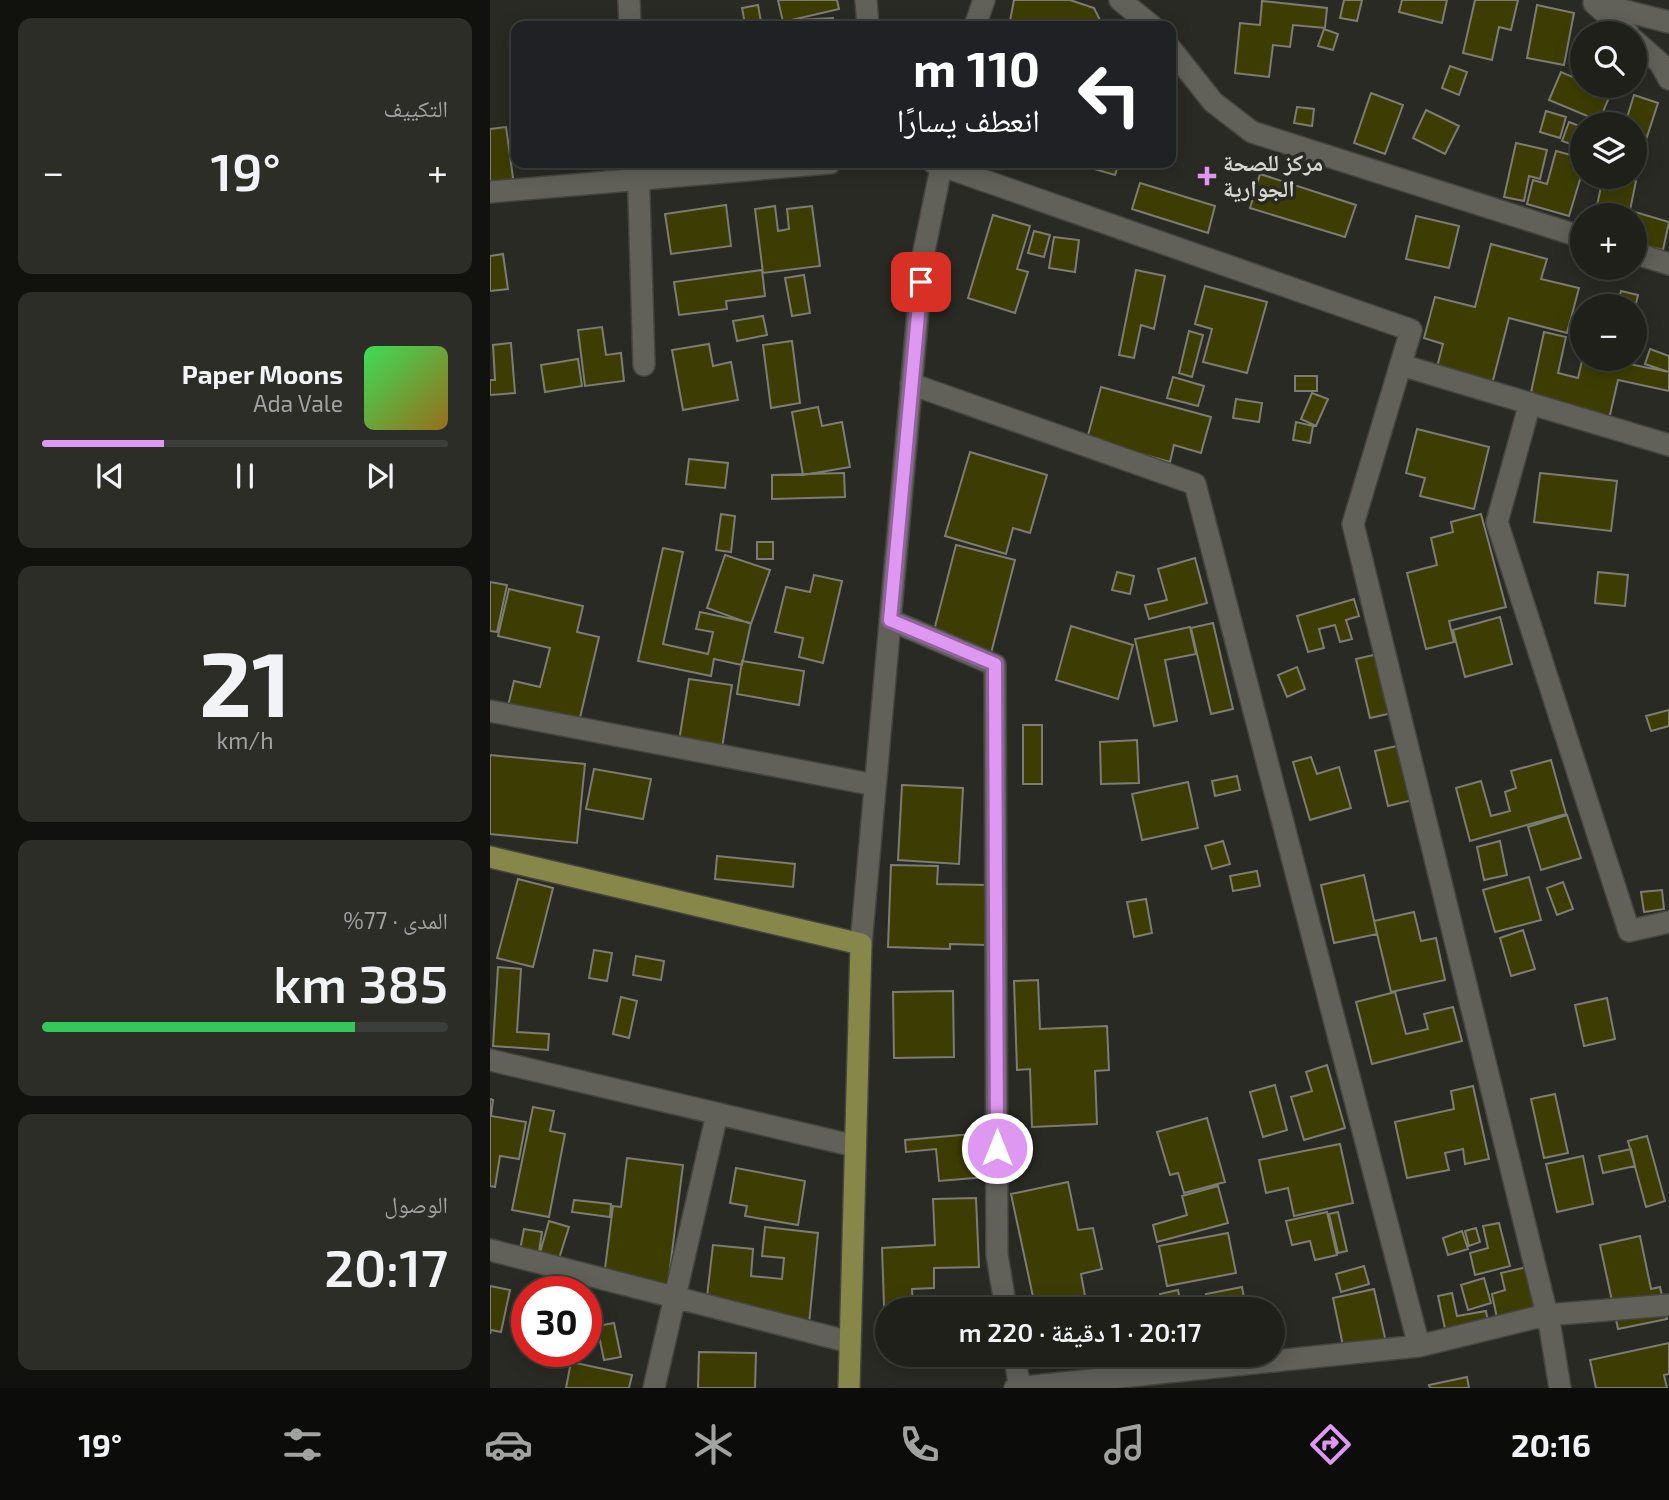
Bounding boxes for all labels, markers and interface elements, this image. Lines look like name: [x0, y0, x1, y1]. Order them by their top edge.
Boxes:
map controls: [1570, 21, 1647, 371]
button: search: [1570, 21, 1647, 98]
text: 110 m: [913, 38, 1040, 97]
icon: left: [1064, 49, 1155, 140]
text: التكييف: [383, 94, 448, 122]
text: انعطف يسارًا: [897, 100, 1040, 138]
button: layers: [1570, 112, 1647, 189]
text: 19°: [210, 139, 281, 201]
text: −: [42, 148, 64, 194]
text: +: [427, 148, 448, 194]
place label: مركز للصحة الجوارية: [1223, 148, 1323, 203]
marker: مركز للصحة الجوارية: [1197, 166, 1217, 186]
button: +: [1570, 203, 1647, 280]
pin: [891, 252, 951, 312]
icon: arrive: [902, 263, 940, 301]
button: −: [1570, 294, 1647, 371]
text: Paper Moons: [182, 358, 343, 389]
text: Ada Vale: [253, 389, 343, 417]
icon: previous: [91, 457, 129, 495]
icon: pause: [226, 457, 264, 495]
icon: next: [361, 457, 399, 495]
text: 21: [199, 626, 291, 735]
text: km/h: [216, 726, 274, 754]
text: المدى · 77%: [343, 906, 448, 934]
text: 385 km: [273, 951, 448, 1013]
position arrow: [960, 1111, 1034, 1185]
text: الوصول: [384, 1190, 448, 1218]
text: 20:17: [324, 1235, 448, 1297]
speed limit sign: 30: [511, 1276, 602, 1367]
text: 20:17 · 1 دقيقة · 220 m: [959, 1316, 1201, 1347]
icon: filters: [278, 1420, 327, 1469]
icon: car: [484, 1420, 533, 1469]
icon: climate: [689, 1420, 738, 1469]
icon: phone: [895, 1420, 944, 1469]
icon: music: [1100, 1420, 1149, 1469]
icon: directions: [1306, 1420, 1355, 1469]
text: 19°: [78, 1425, 122, 1463]
text: 20:16: [1511, 1425, 1591, 1463]

